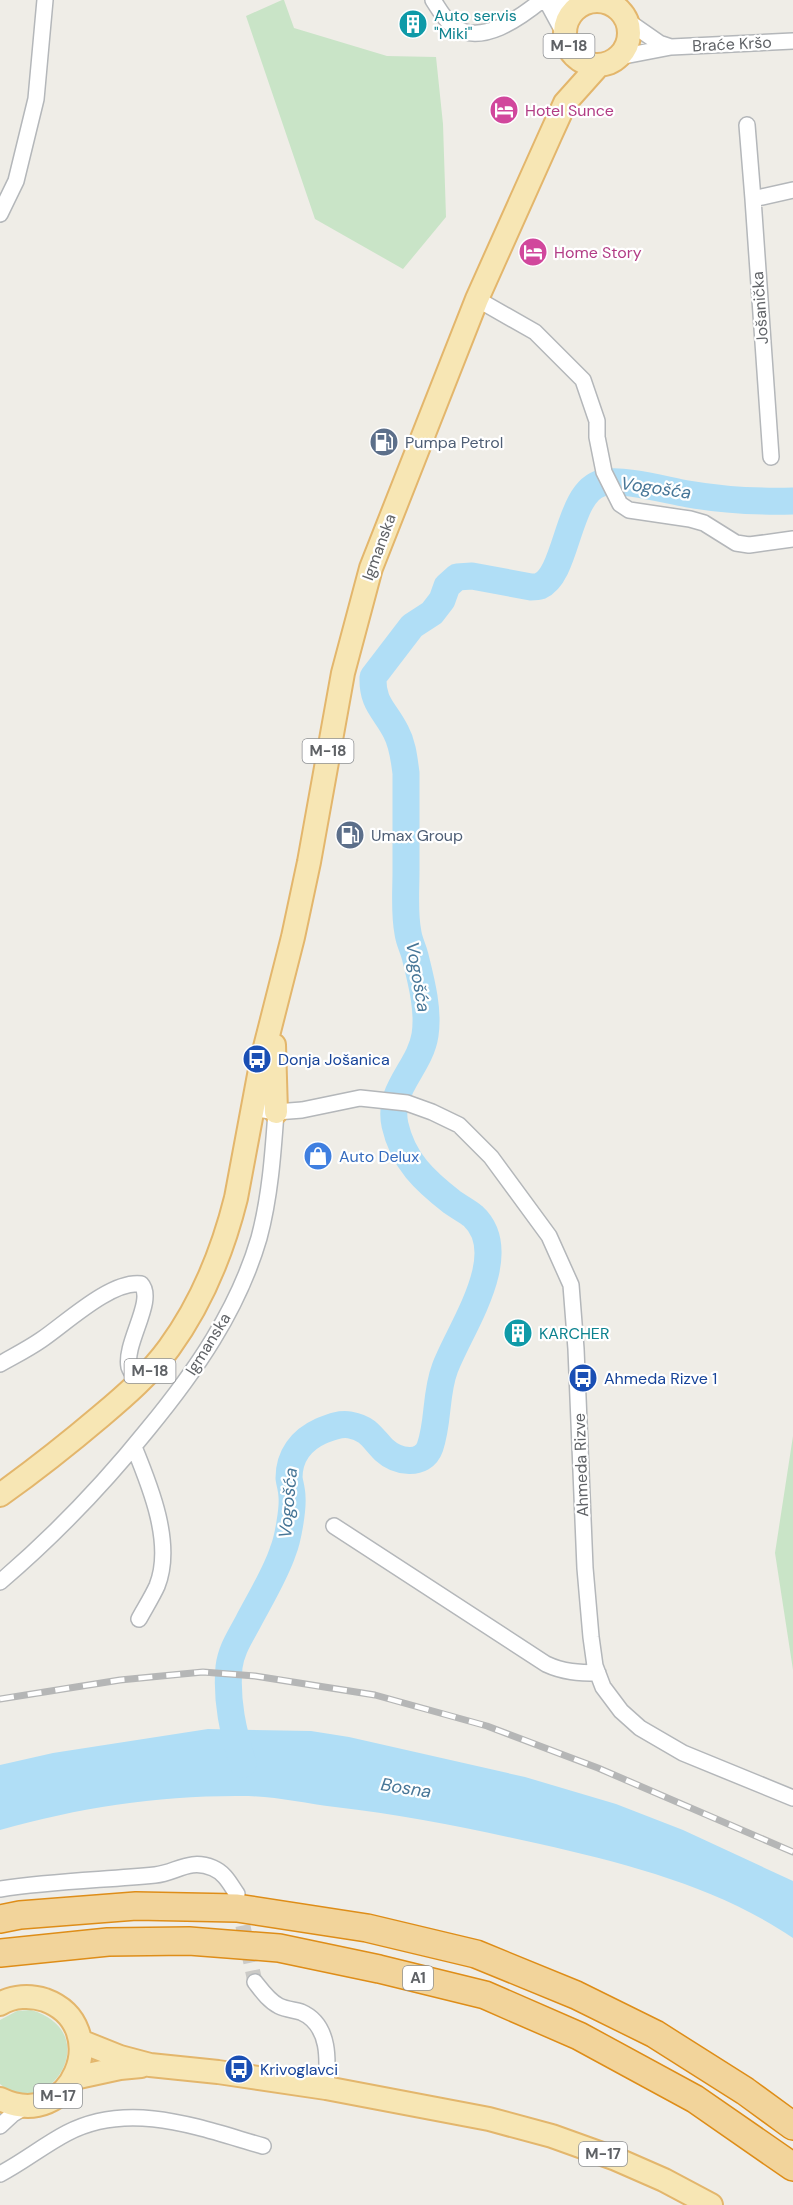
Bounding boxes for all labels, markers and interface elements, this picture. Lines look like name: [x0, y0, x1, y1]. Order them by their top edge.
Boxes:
place label: Auto servis "Miki": [434, 5, 517, 44]
building icon: Auto servis "Miki": [397, 8, 429, 40]
street label: Braće Kršo: [692, 31, 772, 57]
road number: M-18: [544, 34, 594, 58]
hotel icon: Hotel Sunce: [488, 94, 520, 126]
place label: Hotel Sunce: [525, 100, 614, 121]
hotel icon: Home Story: [517, 236, 549, 268]
place label: Home Story: [554, 242, 642, 263]
street label: Jošanička: [747, 271, 773, 345]
fuel station icon: Pumpa Petrol: [368, 426, 400, 458]
place label: Pumpa Petrol: [405, 432, 503, 453]
water label: Vogošća: [619, 471, 693, 505]
street label: Igmanska: [357, 511, 401, 583]
road number: M-18: [302, 739, 354, 763]
fuel station icon: Umax Group: [334, 819, 366, 851]
place label: Umax Group: [371, 825, 463, 846]
water label: Vogošća: [400, 940, 436, 1014]
bus stop icon: Donja Jošanica: [241, 1043, 273, 1075]
place label: Donja Jošanica: [278, 1049, 390, 1070]
shop icon: Auto Delux: [302, 1140, 334, 1172]
place label: Auto Delux: [339, 1146, 419, 1167]
street label: Igmanska: [181, 1309, 235, 1379]
building icon: KARCHER: [502, 1317, 534, 1349]
place label: KARCHER: [539, 1323, 609, 1344]
road number: M-18: [124, 1359, 176, 1383]
bus stop icon: Ahmeda Rizve 1: [567, 1362, 599, 1394]
place label: Ahmeda Rizve 1: [604, 1368, 717, 1389]
street label: Ahmeda Rizve: [569, 1413, 593, 1517]
water label: Vogošća: [273, 1467, 303, 1539]
water label: Bosna: [379, 1772, 433, 1804]
road number: A1: [403, 1966, 433, 1990]
bus stop icon: Krivoglavci: [223, 2053, 255, 2085]
place label: Krivoglavci: [260, 2059, 338, 2080]
road number: M-17: [34, 2084, 82, 2108]
road number: M-17: [579, 2142, 627, 2166]

